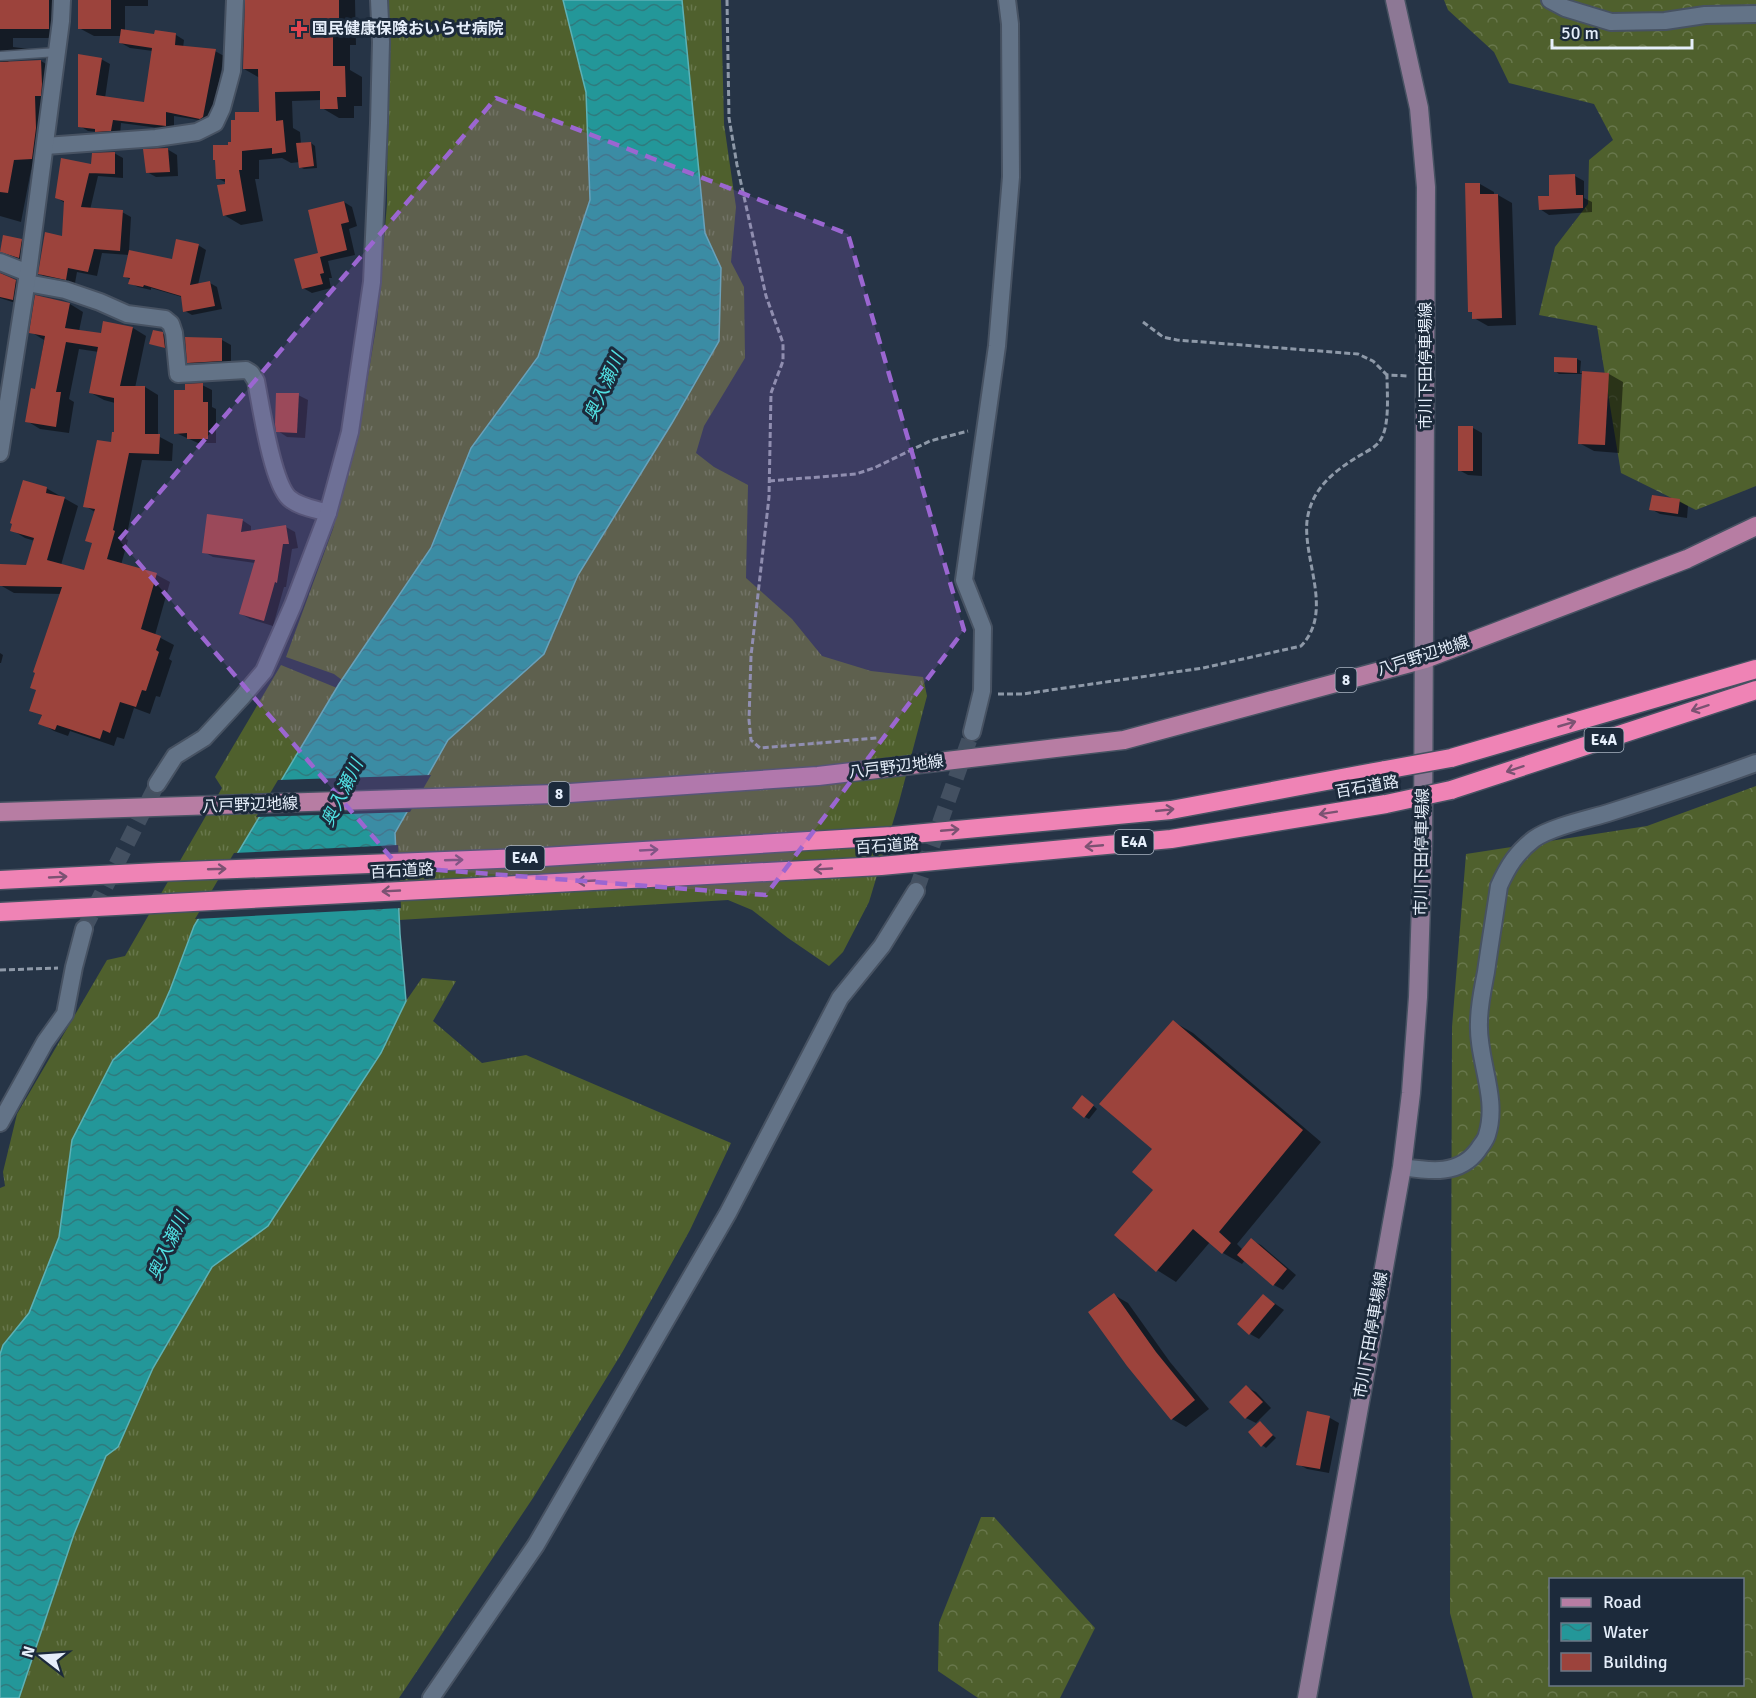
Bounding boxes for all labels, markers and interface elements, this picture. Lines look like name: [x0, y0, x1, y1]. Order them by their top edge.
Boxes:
scale bar: [1552, 12, 1692, 50]
place label: 国民健康保険おいらせ病院: [312, 19, 504, 39]
marker: 国民健康保険おいらせ病院: [290, 20, 308, 38]
text: 50 m: [1561, 22, 1599, 44]
street label: 市川下田停車場線: [1416, 302, 1436, 430]
water label: 奥入瀬川: [579, 348, 630, 424]
street label: 八戸野辺地線: [1374, 632, 1472, 680]
road number: 8: [1336, 668, 1356, 692]
one-way arrow: [1691, 704, 1710, 715]
one-way arrow: [1558, 718, 1577, 729]
road number: E4A: [1584, 728, 1624, 752]
street label: 八戸野辺地線: [847, 751, 945, 783]
water label: 奥入瀬川: [316, 754, 369, 830]
one-way arrow: [1506, 765, 1525, 776]
street label: 百石道路: [1334, 772, 1400, 802]
road number: 8: [548, 782, 570, 806]
street label: 市川下田停車場線: [1411, 788, 1433, 916]
street label: 八戸野辺地線: [202, 793, 298, 817]
one-way arrow: [1155, 804, 1174, 815]
one-way arrow: [1319, 808, 1339, 819]
one-way arrow: [939, 824, 959, 835]
road number: E4A: [1114, 830, 1154, 854]
street label: 百石道路: [854, 834, 920, 858]
one-way arrow: [1084, 841, 1104, 852]
one-way arrow: [638, 845, 658, 856]
road number: E4A: [506, 846, 544, 870]
one-way arrow: [443, 855, 463, 866]
street label: 百石道路: [370, 859, 434, 883]
one-way arrow: [207, 864, 227, 875]
one-way arrow: [813, 864, 833, 875]
one-way arrow: [48, 871, 68, 882]
one-way arrow: [576, 876, 596, 887]
one-way arrow: [382, 886, 402, 897]
water label: 奥入瀬川: [143, 1207, 194, 1283]
street label: 市川下田停車場線: [1350, 1270, 1392, 1400]
legend: [1549, 1578, 1744, 1686]
text: Road: [1603, 1591, 1642, 1613]
text: Water: [1603, 1621, 1649, 1643]
north arrow: [12, 1626, 72, 1686]
text: N: [17, 1644, 40, 1660]
text: Building: [1603, 1651, 1667, 1673]

